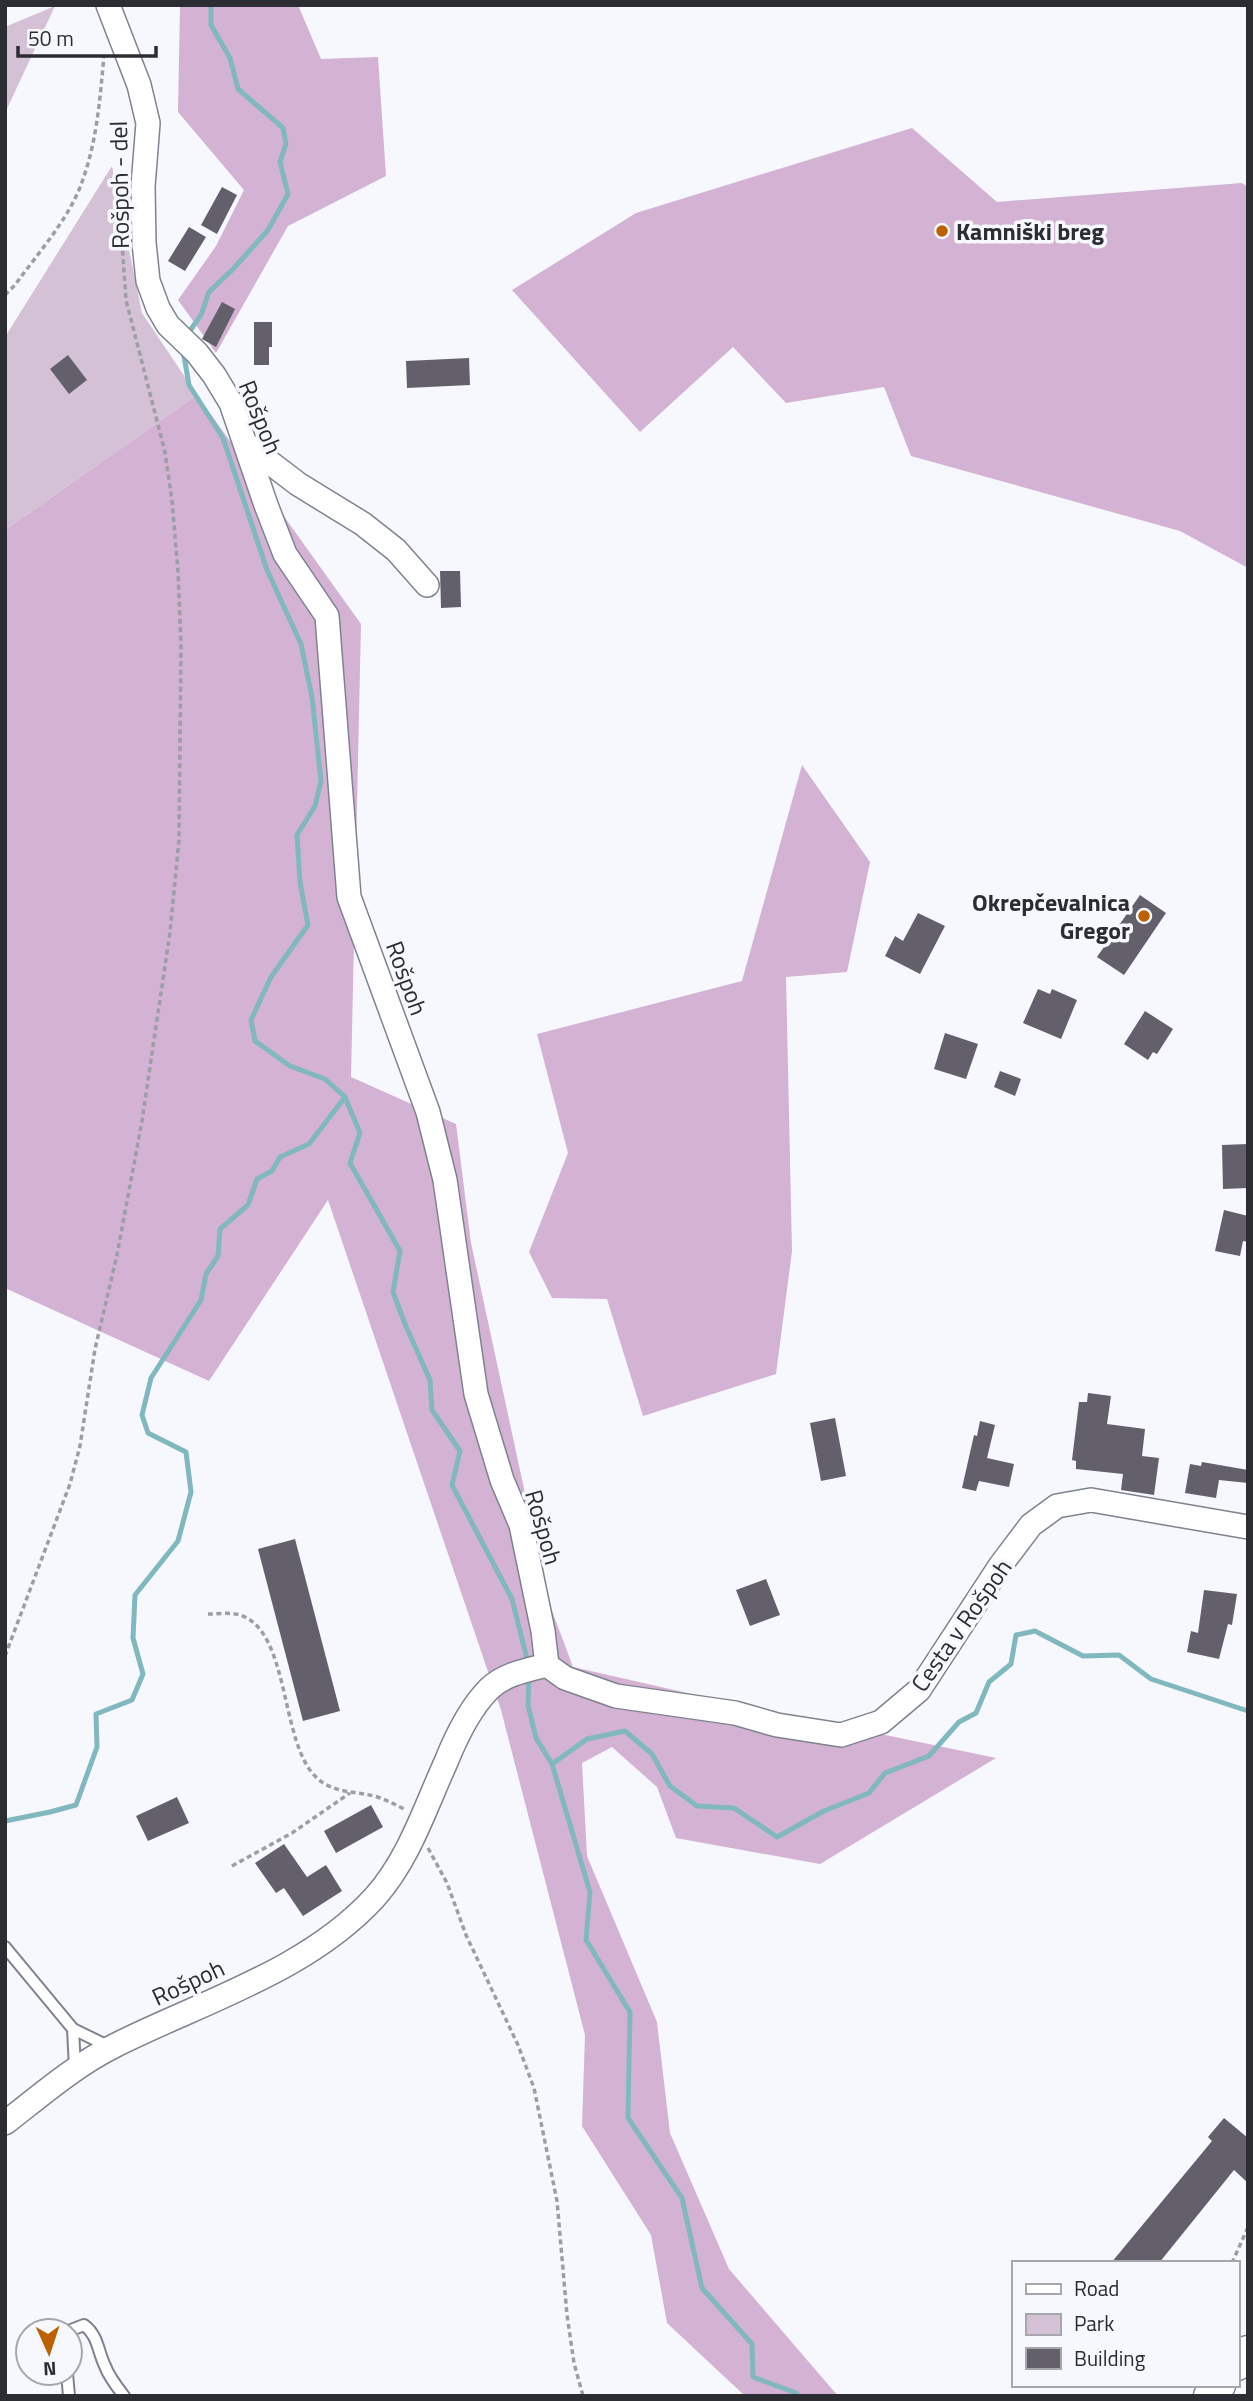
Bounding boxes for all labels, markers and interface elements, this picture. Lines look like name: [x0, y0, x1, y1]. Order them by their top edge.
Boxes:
scale bar: [18, 14, 156, 58]
text: 50 m: [28, 22, 74, 54]
street label: Rošpoh - del: [100, 121, 138, 249]
place label: Kamniški breg: [956, 213, 1104, 249]
marker: Kamniški breg: [934, 223, 950, 239]
street label: Rošpoh: [230, 375, 292, 459]
place label: Okrepčevalnica Gregor: [972, 884, 1130, 948]
marker: Okrepčevalnica Gregor: [1136, 908, 1152, 924]
street label: Rošpoh: [377, 936, 437, 1020]
street label: Rošpoh: [516, 1485, 572, 1569]
street label: Cesta v Rošpoh: [902, 1551, 1020, 1699]
street label: Rošpoh: [146, 1949, 230, 2015]
legend: [1012, 2261, 1239, 2387]
text: Road: [1074, 2272, 1119, 2304]
text: Park: [1074, 2307, 1114, 2339]
north arrow: [14, 2317, 84, 2387]
text: Building: [1074, 2342, 1146, 2374]
text: N: [43, 2355, 57, 2384]

